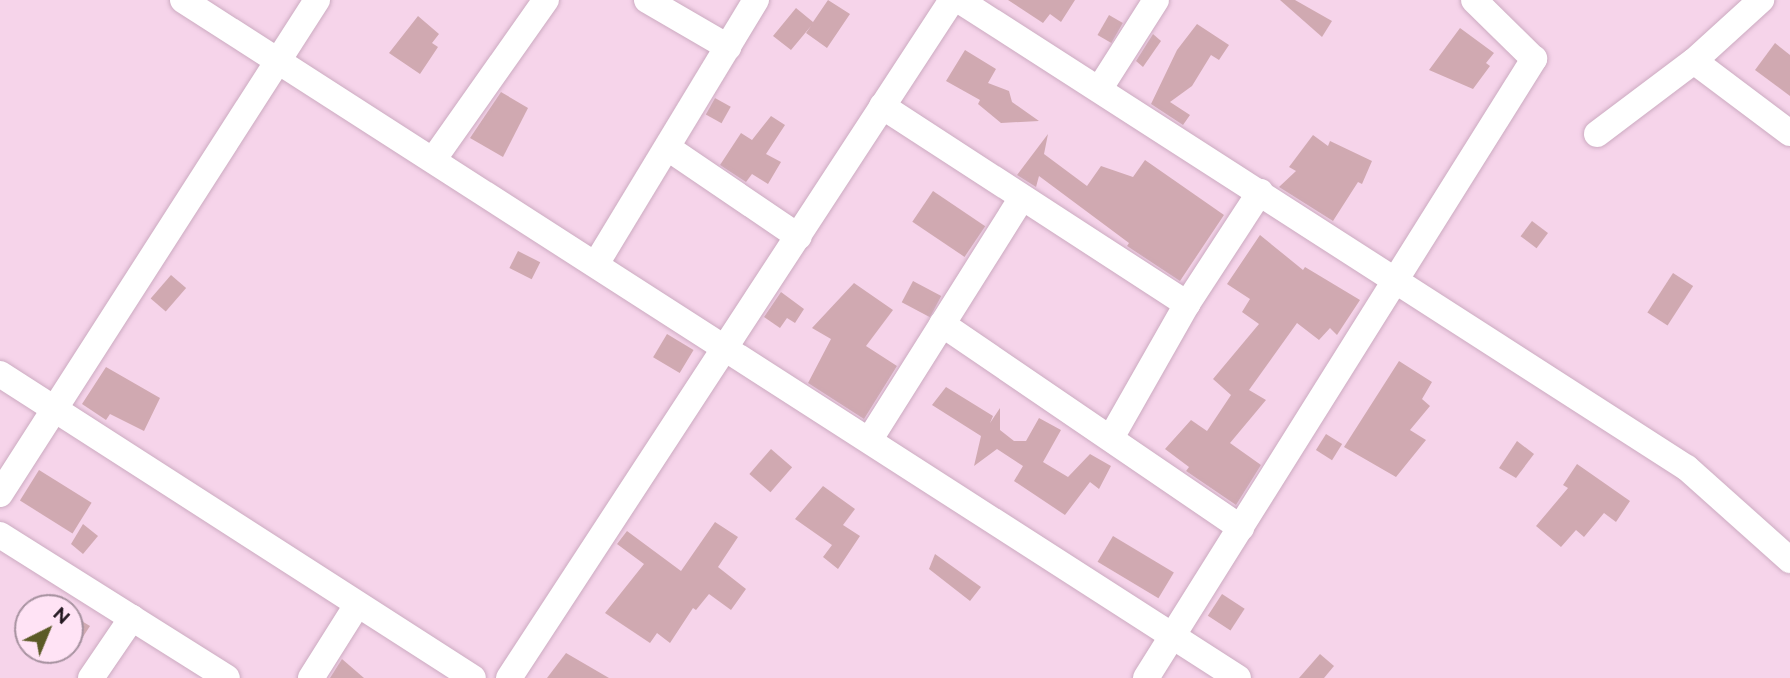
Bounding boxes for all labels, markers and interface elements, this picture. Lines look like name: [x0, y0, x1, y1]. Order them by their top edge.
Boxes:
north arrow: [14, 594, 84, 664]
text: N: [49, 602, 75, 628]

